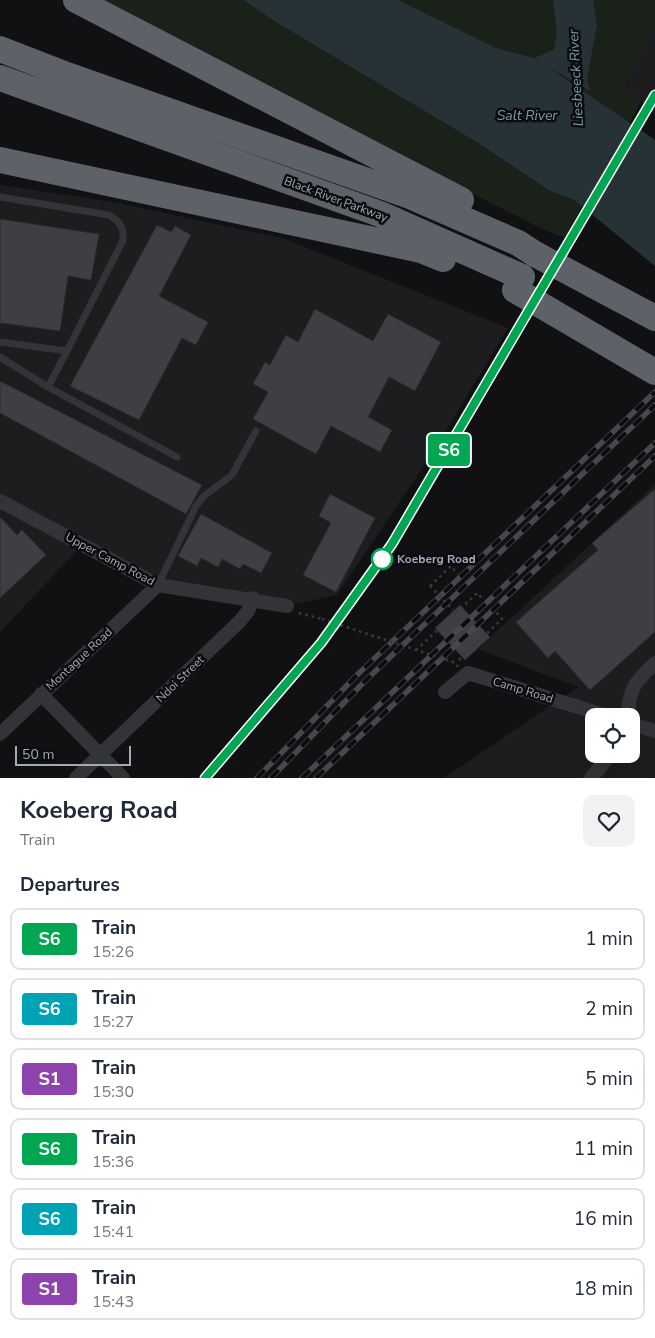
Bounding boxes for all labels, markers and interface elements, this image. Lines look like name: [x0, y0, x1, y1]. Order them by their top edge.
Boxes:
water label: Liesbeeck River: [564, 28, 588, 127]
water label: Salt River: [497, 106, 558, 125]
street label: Black River Parkway: [282, 173, 391, 226]
line badge: S6: [426, 434, 472, 466]
text: S6: [438, 438, 460, 462]
street label: Upper Camp Road: [63, 529, 157, 589]
marker: Koeberg Road: [371, 548, 393, 570]
place label: Koeberg Road: [397, 551, 476, 567]
street label: Montague Road: [42, 624, 116, 694]
street label: Ndoi Street: [152, 651, 208, 706]
street label: Camp Road: [491, 673, 555, 707]
map controls: [585, 708, 640, 763]
button: locate: [585, 708, 640, 763]
scale bar: [15, 743, 131, 766]
text: 50 m: [22, 745, 54, 764]
text: Koeberg Road: [20, 794, 178, 826]
button: heart: [583, 795, 635, 847]
text: Train: [20, 829, 55, 851]
text: Departures: [20, 872, 120, 898]
text: Train: [92, 915, 136, 941]
text: 1 min: [585, 926, 633, 952]
text: S6: [38, 927, 61, 951]
text: 15:26: [92, 941, 134, 963]
text: Train: [92, 985, 136, 1011]
text: 2 min: [585, 996, 633, 1022]
text: S6: [38, 997, 61, 1021]
text: 15:27: [92, 1011, 134, 1033]
text: Train: [92, 1055, 136, 1081]
text: 5 min: [585, 1066, 633, 1092]
text: S1: [38, 1067, 61, 1091]
text: 15:30: [92, 1081, 134, 1103]
text: Train: [92, 1125, 136, 1151]
text: 11 min: [574, 1136, 633, 1162]
text: S6: [38, 1137, 61, 1161]
text: 15:36: [92, 1151, 134, 1173]
text: Train: [92, 1195, 136, 1221]
text: 16 min: [574, 1206, 633, 1232]
text: S6: [38, 1207, 61, 1231]
text: 15:41: [92, 1221, 134, 1243]
text: Train: [92, 1265, 136, 1291]
text: 18 min: [574, 1276, 633, 1302]
text: S1: [38, 1277, 61, 1301]
text: 15:43: [92, 1291, 134, 1313]

